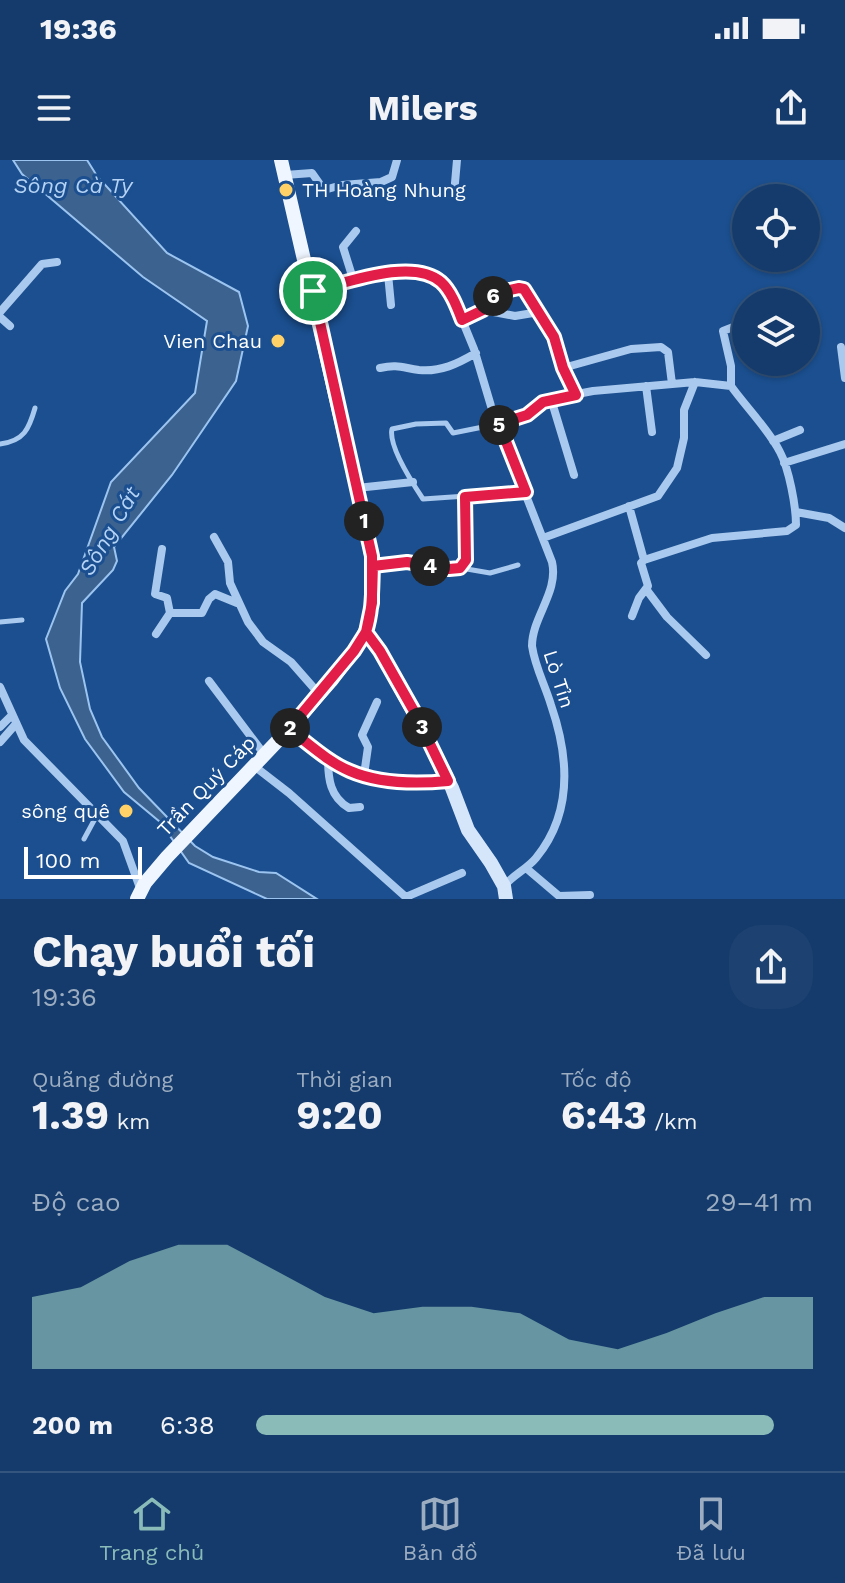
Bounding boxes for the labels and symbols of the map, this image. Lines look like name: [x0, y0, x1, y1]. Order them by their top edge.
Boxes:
water label: Sông Cà Ty: [14, 173, 134, 198]
place label: TH Hoàng Nhung: [302, 178, 466, 202]
marker: TH Hoàng Nhung: [277, 181, 295, 199]
pin: [279, 257, 347, 325]
pin: 6: [473, 276, 513, 316]
place label: Vien Chau: [163, 329, 262, 353]
marker: Vien Chau: [269, 332, 287, 350]
pin: 5: [479, 405, 519, 445]
water label: Sông Cát: [74, 481, 145, 580]
pin: 1: [344, 501, 384, 541]
pin: 4: [410, 546, 450, 586]
street label: Lò Tỉn: [538, 647, 580, 711]
pin: 3: [402, 707, 442, 747]
pin: 2: [270, 708, 310, 748]
street label: Trần Quý Cáp: [152, 731, 260, 841]
place label: sông quê: [21, 799, 110, 823]
marker: sông quê: [117, 802, 135, 820]
scale bar: [24, 843, 142, 879]

